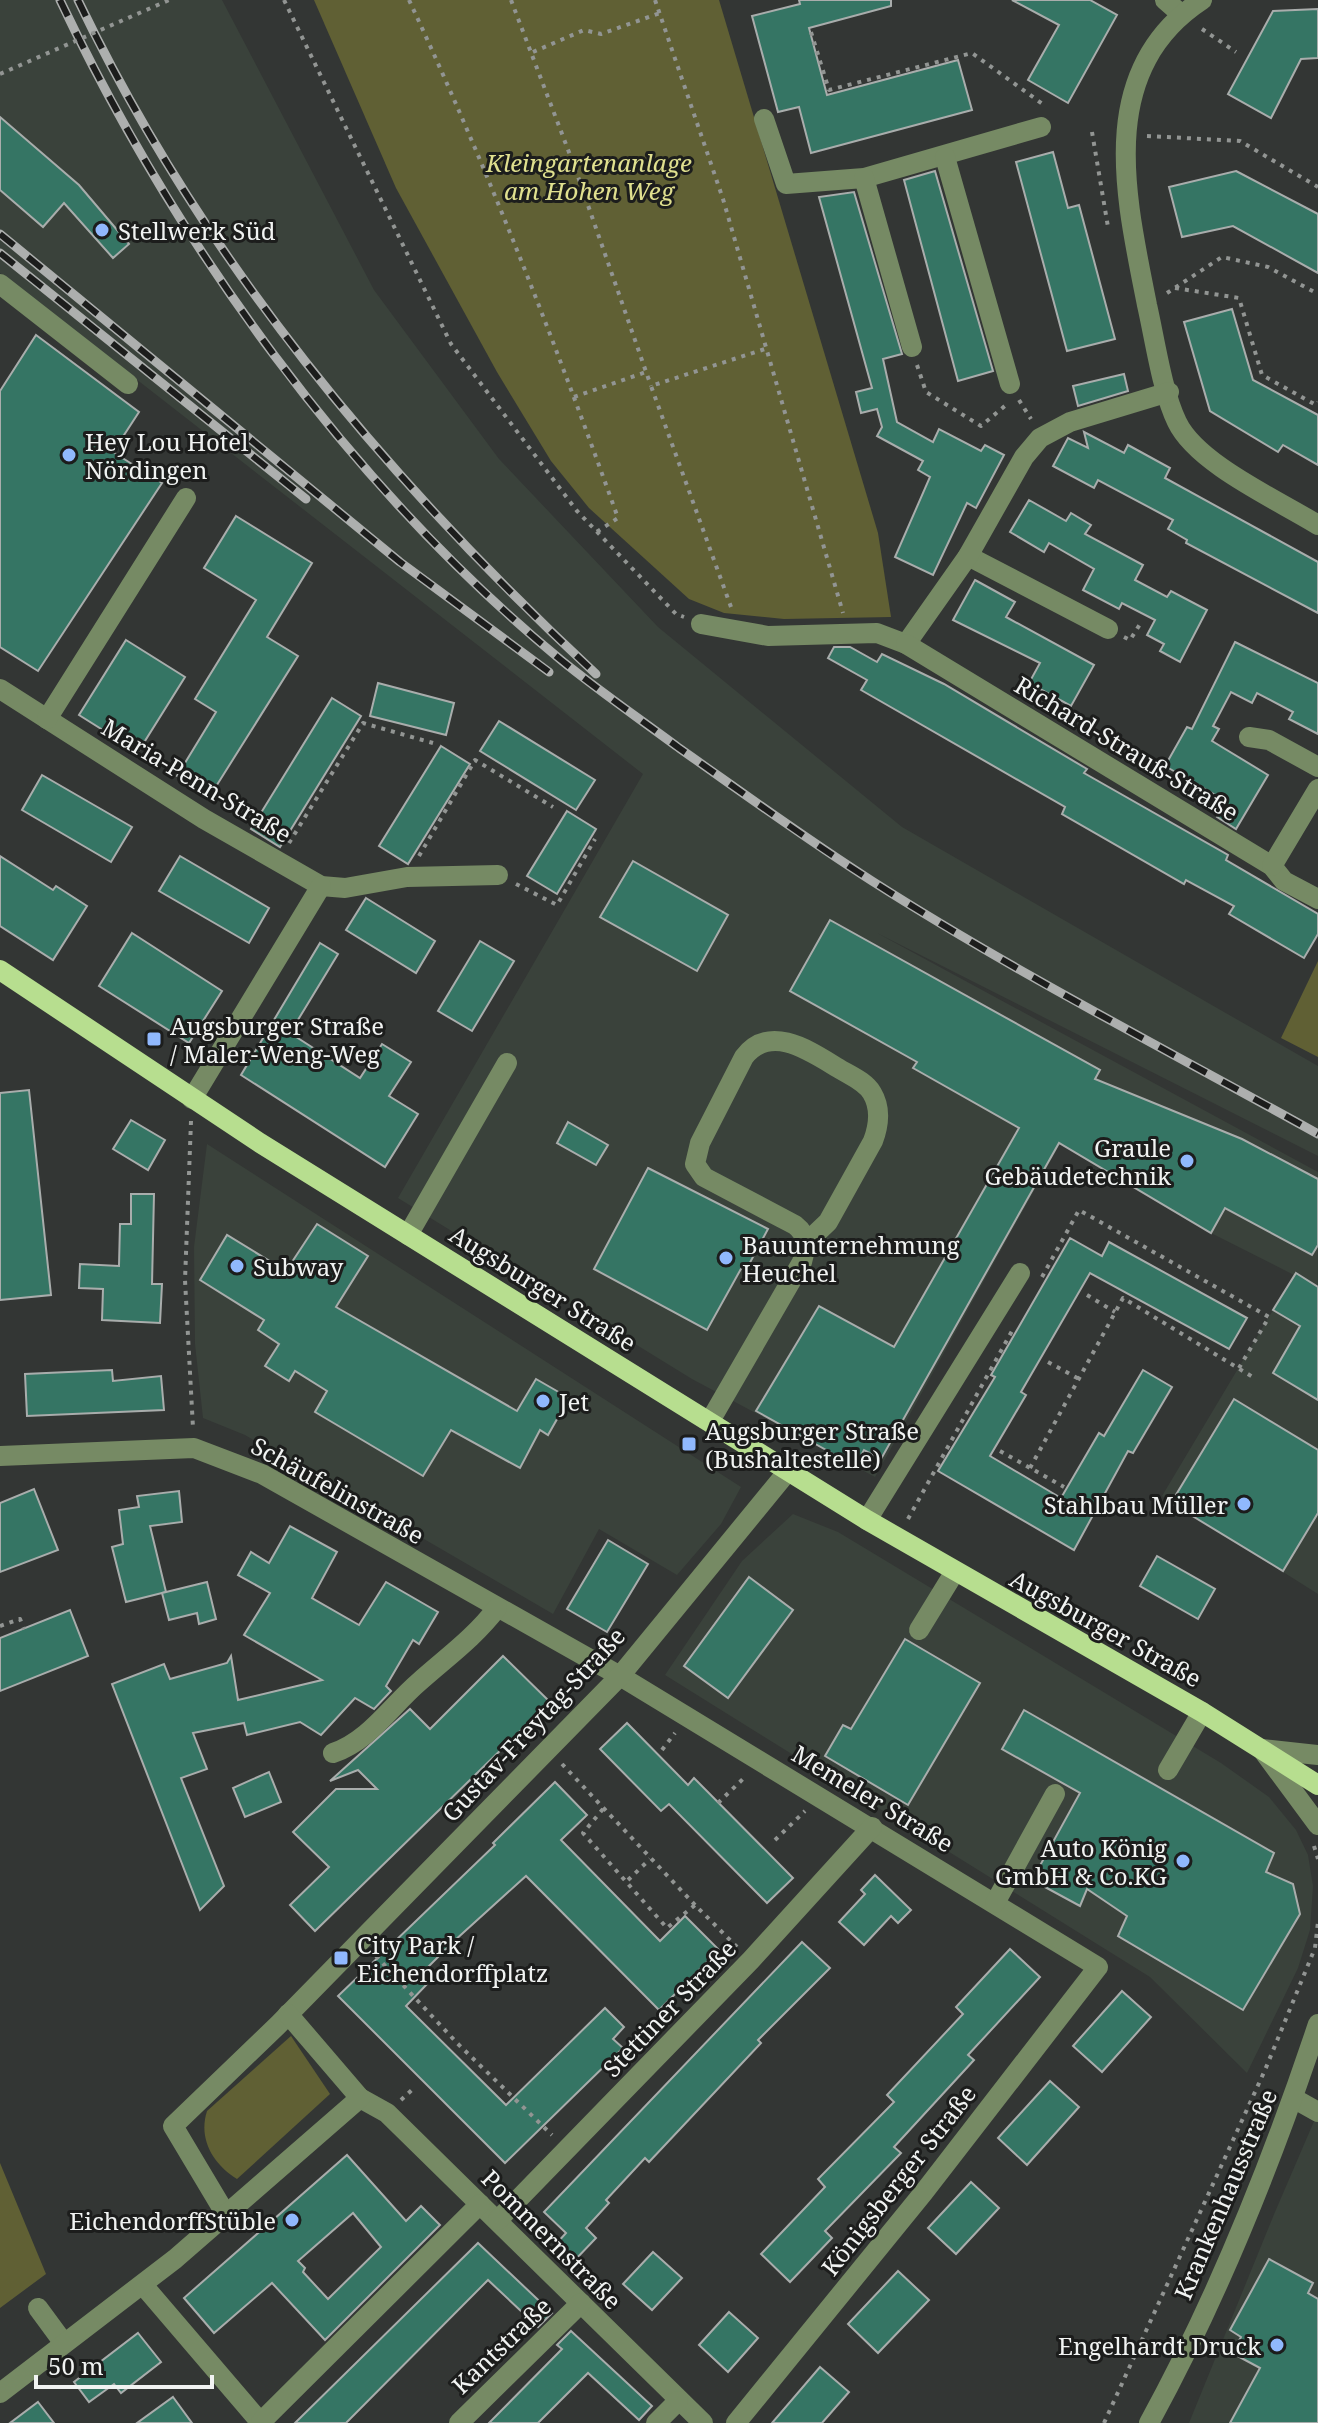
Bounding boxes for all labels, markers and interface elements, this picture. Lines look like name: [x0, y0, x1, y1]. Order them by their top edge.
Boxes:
park label: Kleingartenanlage am Hohen Weg: [485, 146, 692, 207]
place label: Stellwerk Süd: [118, 214, 276, 247]
marker: Stellwerk Süd: [93, 221, 111, 239]
place label: Hey Lou Hotel Nördingen: [85, 425, 249, 486]
marker: Hey Lou Hotel Nördingen: [60, 446, 78, 464]
street label: Richard-Strauß-Straße: [1009, 668, 1245, 828]
street label: Maria-Penn-Straße: [96, 710, 298, 850]
place label: Augsburger Straße / Maler-Weng-Weg: [170, 1009, 384, 1070]
marker: Augsburger Straße / Maler-Weng-Weg: [145, 1030, 163, 1048]
place label: Graule Gebäudetechnik: [984, 1131, 1172, 1192]
marker: Graule Gebäudetechnik: [1178, 1152, 1196, 1170]
street label: Augsburger Straße: [443, 1217, 643, 1359]
place label: Bauunternehmung Heuchel: [742, 1228, 960, 1289]
marker: Bauunternehmung Heuchel: [717, 1249, 735, 1267]
place label: Subway: [253, 1250, 344, 1283]
marker: Subway: [228, 1257, 246, 1275]
place label: Jet: [558, 1385, 589, 1418]
marker: Jet: [534, 1392, 552, 1410]
place label: Augsburger Straße (Bushaltestelle): [705, 1414, 919, 1475]
street label: Schäufelinstraße: [246, 1429, 430, 1551]
marker: Augsburger Straße (Bushaltestelle): [680, 1435, 698, 1453]
place label: Stahlbau Müller: [1044, 1488, 1228, 1521]
marker: Stahlbau Müller: [1235, 1495, 1253, 1513]
street label: Augsburger Straße: [1004, 1562, 1208, 1694]
street label: Gustav-Freytag-Straße: [434, 1620, 632, 1828]
street label: Memeler Straße: [786, 1737, 960, 1859]
place label: Auto König GmbH & Co.KG: [995, 1831, 1167, 1892]
marker: Auto König GmbH & Co.KG: [1174, 1852, 1192, 1870]
place label: City Park / Eichendorffplatz: [357, 1928, 548, 1989]
street label: Stettiner Straße: [595, 1932, 743, 2084]
marker: City Park / Eichendorffplatz: [332, 1949, 350, 1967]
street label: Königsberger Straße: [813, 2078, 983, 2282]
street label: Krankenhausstraße: [1166, 2084, 1284, 2304]
street label: Pommernstraße: [475, 2162, 629, 2316]
place label: EichendorffStüble: [69, 2204, 276, 2237]
marker: EichendorffStüble: [283, 2211, 301, 2229]
street label: Kantstraße: [444, 2289, 558, 2401]
place label: Engelhardt Druck: [1058, 2329, 1262, 2362]
marker: Engelhardt Druck: [1268, 2336, 1286, 2354]
scale bar: [36, 2339, 212, 2389]
text: 50 m: [48, 2349, 104, 2382]

